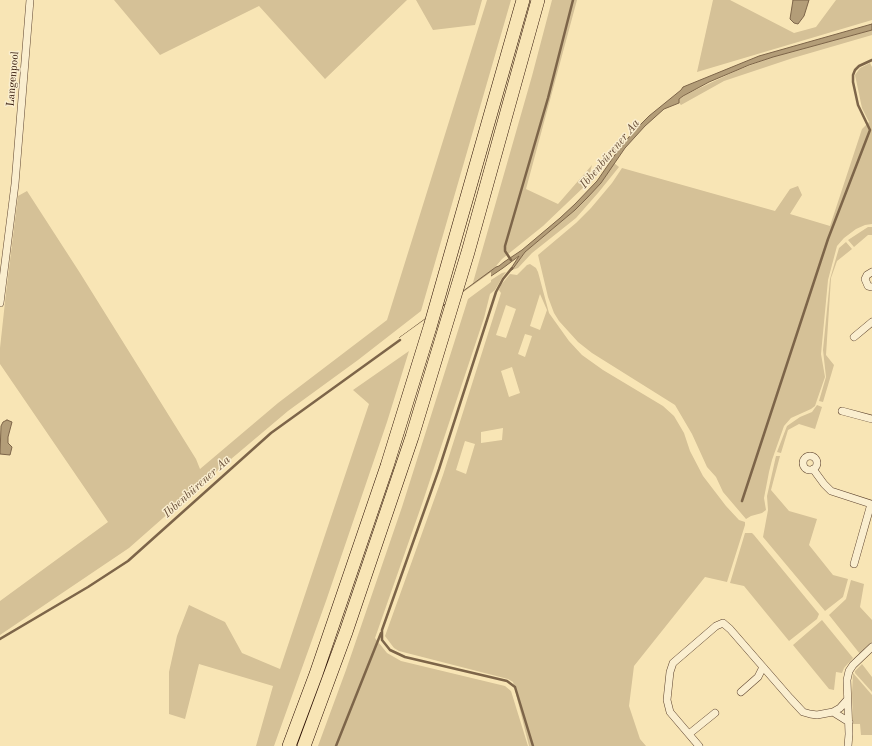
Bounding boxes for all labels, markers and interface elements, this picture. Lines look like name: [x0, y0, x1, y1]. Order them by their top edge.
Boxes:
street label: Langenpool: [4, 51, 22, 107]
water label: Ibbenbürener Aa: [577, 116, 643, 192]
water label: Ibbenbürener Aa: [160, 453, 234, 521]

